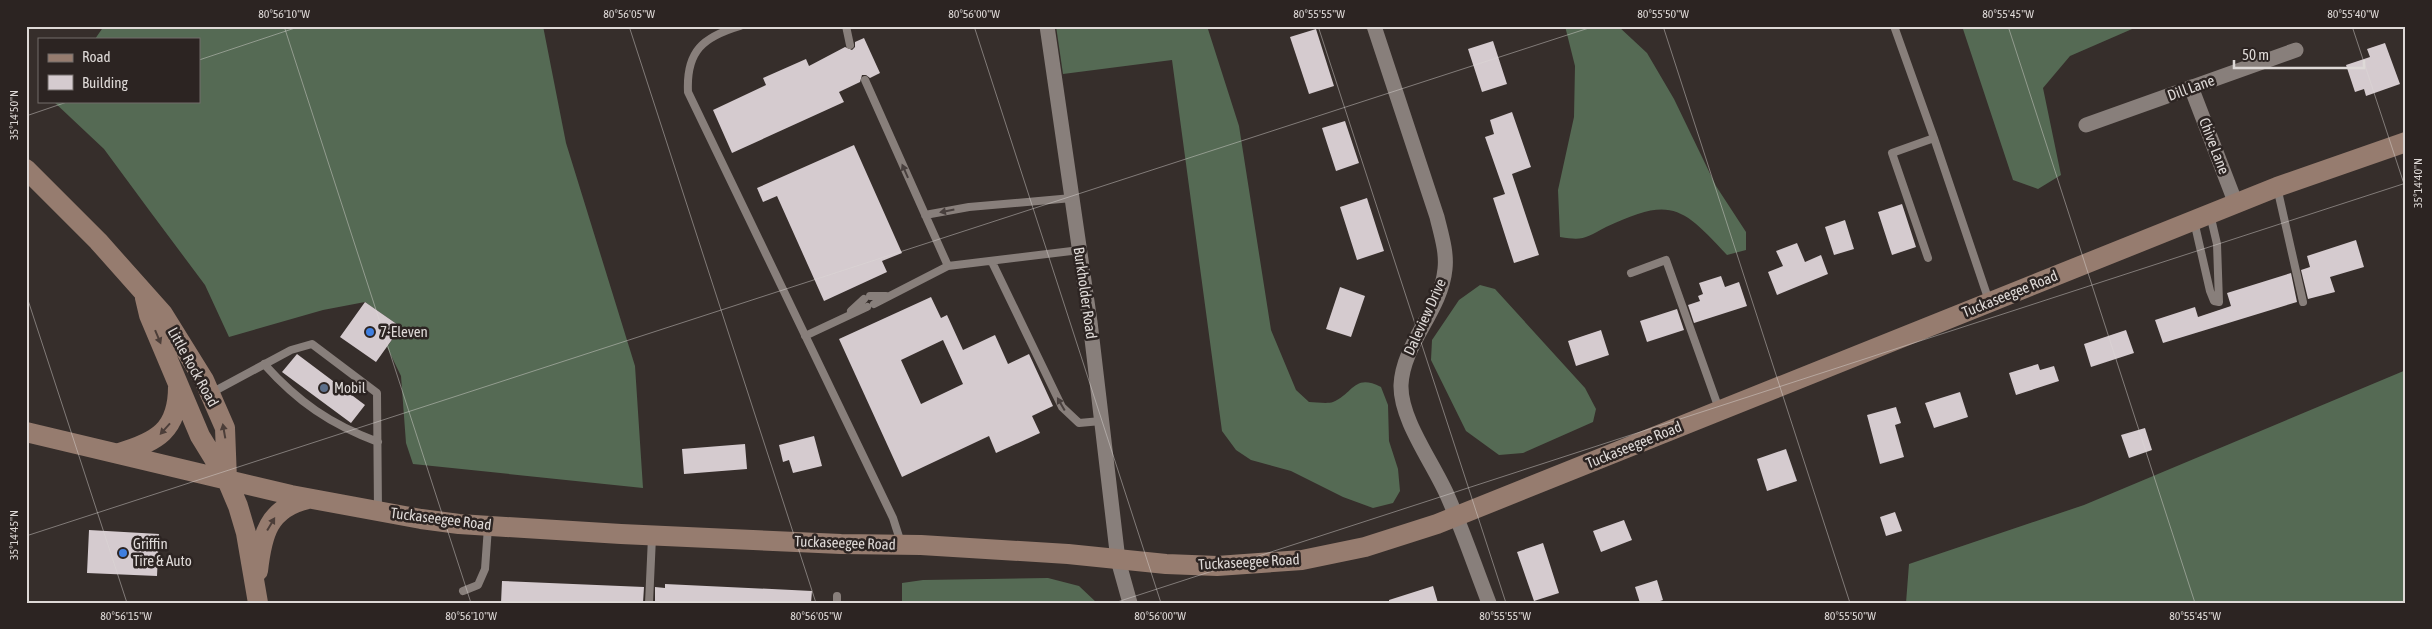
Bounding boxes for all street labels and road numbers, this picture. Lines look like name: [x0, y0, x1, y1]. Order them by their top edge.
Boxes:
street label: Dill Lane: [2165, 71, 2217, 104]
street label: Chive Lane: [2196, 115, 2233, 177]
street label: Burkholder Road: [1071, 246, 1100, 340]
street label: Tuckaseegee Road: [1960, 267, 2060, 320]
street label: Daleview Drive: [1400, 276, 1449, 358]
street label: Little Rock Road: [165, 324, 222, 409]
street label: Tuckaseegee Road: [1584, 418, 1684, 471]
street label: Tuckaseegee Road: [390, 504, 492, 533]
street label: Tuckaseegee Road: [794, 532, 896, 553]
street label: Tuckaseegee Road: [1198, 550, 1300, 573]

